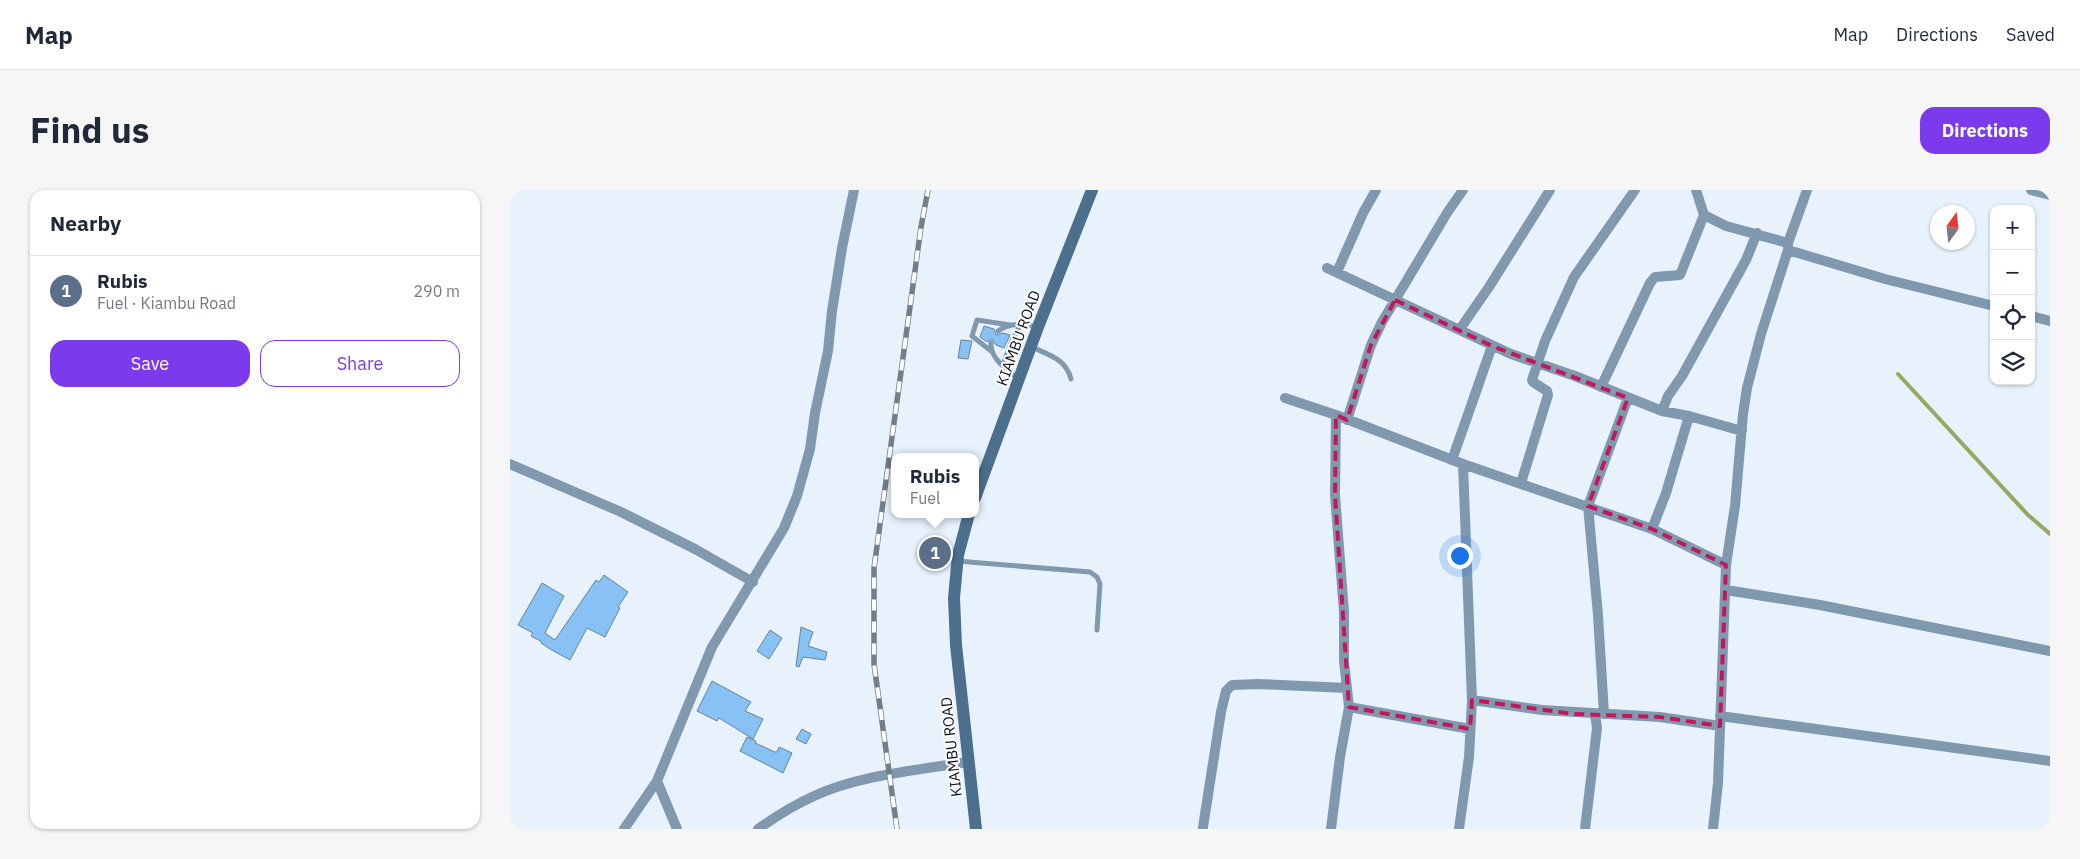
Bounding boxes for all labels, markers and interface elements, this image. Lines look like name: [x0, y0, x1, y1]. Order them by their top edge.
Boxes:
text: Map: [25, 19, 73, 51]
text: Map: [1833, 23, 1868, 46]
text: Directions: [1896, 23, 1978, 46]
text: Saved: [2006, 23, 2055, 46]
text: Find us: [30, 107, 149, 153]
button: Directions: [1920, 107, 2050, 154]
north arrow: [1930, 205, 1975, 250]
map controls: [1990, 205, 2035, 385]
button: +: [1990, 205, 2035, 250]
text: Nearby: [50, 209, 121, 237]
button: −: [1990, 250, 2035, 295]
text: Rubis: [97, 269, 148, 293]
text: 1: [61, 281, 71, 301]
text: 290 m: [413, 281, 460, 301]
street label: KIAMBU ROAD: [992, 288, 1044, 388]
text: Fuel · Kiambu Road: [97, 293, 236, 313]
button: locate: [1990, 295, 2035, 340]
button: Save: [50, 340, 250, 387]
button: Share: [260, 340, 460, 387]
button: layers: [1990, 340, 2035, 385]
popup: [891, 453, 979, 518]
text: Rubis: [910, 464, 960, 488]
text: Fuel: [910, 488, 940, 508]
pin: 1: [919, 534, 951, 572]
your location: [1447, 543, 1473, 569]
street label: KIAMBU ROAD: [936, 696, 966, 798]

